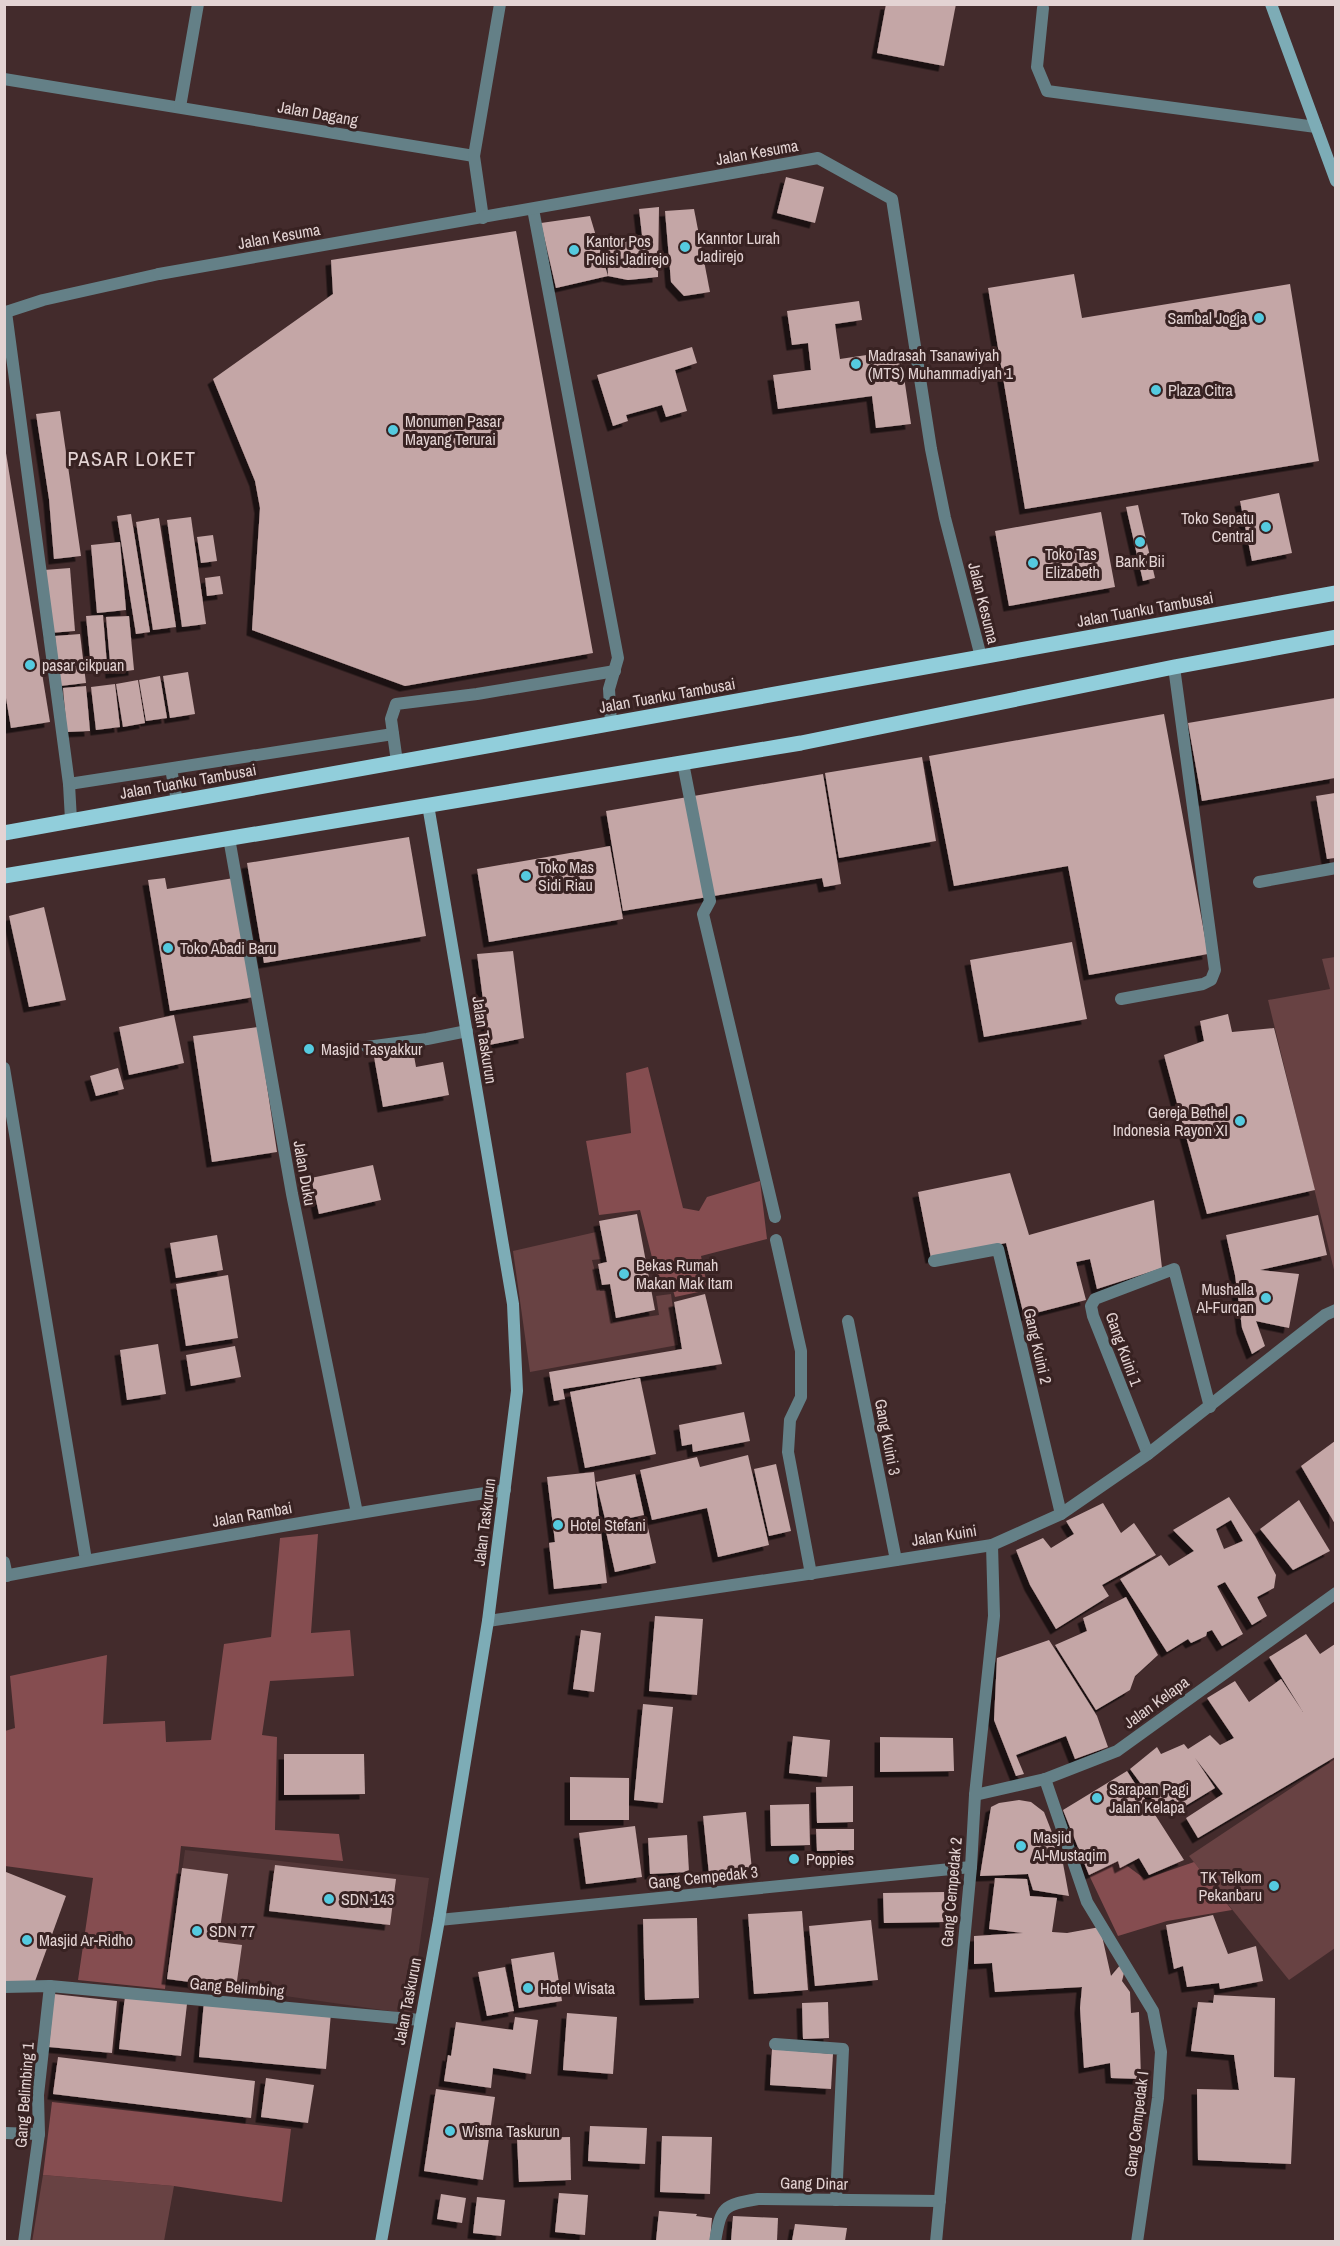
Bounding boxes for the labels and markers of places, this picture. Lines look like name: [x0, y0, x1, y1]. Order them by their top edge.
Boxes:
place label: Kanntor Lurah Jadirejo: [697, 227, 780, 267]
place label: Kantor Pos Polisi Jadirejo: [586, 230, 669, 270]
marker: Kanntor Lurah Jadirejo: [678, 240, 692, 254]
marker: Kantor Pos Polisi Jadirejo: [567, 243, 581, 257]
place label: Sambal Jogja: [1168, 307, 1248, 329]
marker: Sambal Jogja: [1252, 311, 1266, 325]
place label: Madrasah Tsanawiyah (MTS) Muhammadiyah 1: [868, 344, 1014, 384]
marker: Madrasah Tsanawiyah (MTS) Muhammadiyah 1: [849, 357, 863, 371]
place label: Plaza Citra: [1168, 379, 1234, 401]
marker: Plaza Citra: [1149, 383, 1163, 397]
place label: Monumen Pasar Mayang Terurai: [405, 410, 502, 450]
marker: Monumen Pasar Mayang Terurai: [386, 423, 400, 437]
place label: Toko Sepatu Central: [1181, 507, 1254, 547]
marker: Toko Sepatu Central: [1259, 520, 1273, 534]
marker: Bank Bii: [1133, 535, 1147, 549]
place label: Toko Tas Elizabeth: [1045, 543, 1100, 583]
place label: Bank Bii: [1115, 550, 1165, 572]
marker: Toko Tas Elizabeth: [1026, 556, 1040, 570]
place label: pasar cikpuan: [42, 654, 124, 676]
marker: pasar cikpuan: [23, 658, 37, 672]
place label: Toko Mas Sidi Riau: [538, 856, 594, 896]
marker: Toko Mas Sidi Riau: [519, 869, 533, 883]
place label: Toko Abadi Baru: [180, 937, 276, 959]
marker: Toko Abadi Baru: [161, 941, 175, 955]
place label: Masjid Tasyakkur: [321, 1038, 423, 1060]
marker: Masjid Tasyakkur: [302, 1042, 316, 1056]
place label: Gereja Bethel Indonesia Rayon XI: [1113, 1101, 1228, 1141]
marker: Gereja Bethel Indonesia Rayon XI: [1233, 1114, 1247, 1128]
place label: Bekas Rumah Makan Mak Itam: [636, 1254, 733, 1294]
marker: Bekas Rumah Makan Mak Itam: [617, 1267, 631, 1281]
place label: Mushalla Al-Furqan: [1195, 1278, 1255, 1318]
marker: Mushalla Al-Furqan: [1259, 1291, 1273, 1305]
place label: Hotel Stefani: [570, 1514, 646, 1536]
marker: Hotel Stefani: [551, 1518, 565, 1532]
place label: Sarapan Pagi Jalan Kelapa: [1109, 1778, 1189, 1818]
marker: Sarapan Pagi Jalan Kelapa: [1090, 1791, 1104, 1805]
place label: Masjid Al-Mustaqim: [1032, 1826, 1107, 1866]
marker: Masjid Al-Mustaqim: [1014, 1839, 1028, 1853]
place label: Poppies: [806, 1848, 854, 1870]
marker: Poppies: [787, 1852, 801, 1866]
place label: TK Telkom Pekanbaru: [1199, 1866, 1262, 1906]
marker: TK Telkom Pekanbaru: [1267, 1879, 1281, 1893]
place label: SDN 143: [341, 1888, 394, 1910]
marker: SDN 143: [322, 1892, 336, 1906]
place label: SDN 77: [209, 1920, 255, 1942]
marker: SDN 77: [190, 1924, 204, 1938]
place label: Masjid Ar-Ridho: [39, 1929, 133, 1951]
marker: Masjid Ar-Ridho: [20, 1933, 34, 1947]
place label: Hotel Wisata: [540, 1977, 616, 1999]
marker: Hotel Wisata: [521, 1981, 535, 1995]
place label: Wisma Taskurun: [462, 2120, 560, 2142]
marker: Wisma Taskurun: [443, 2124, 457, 2138]

